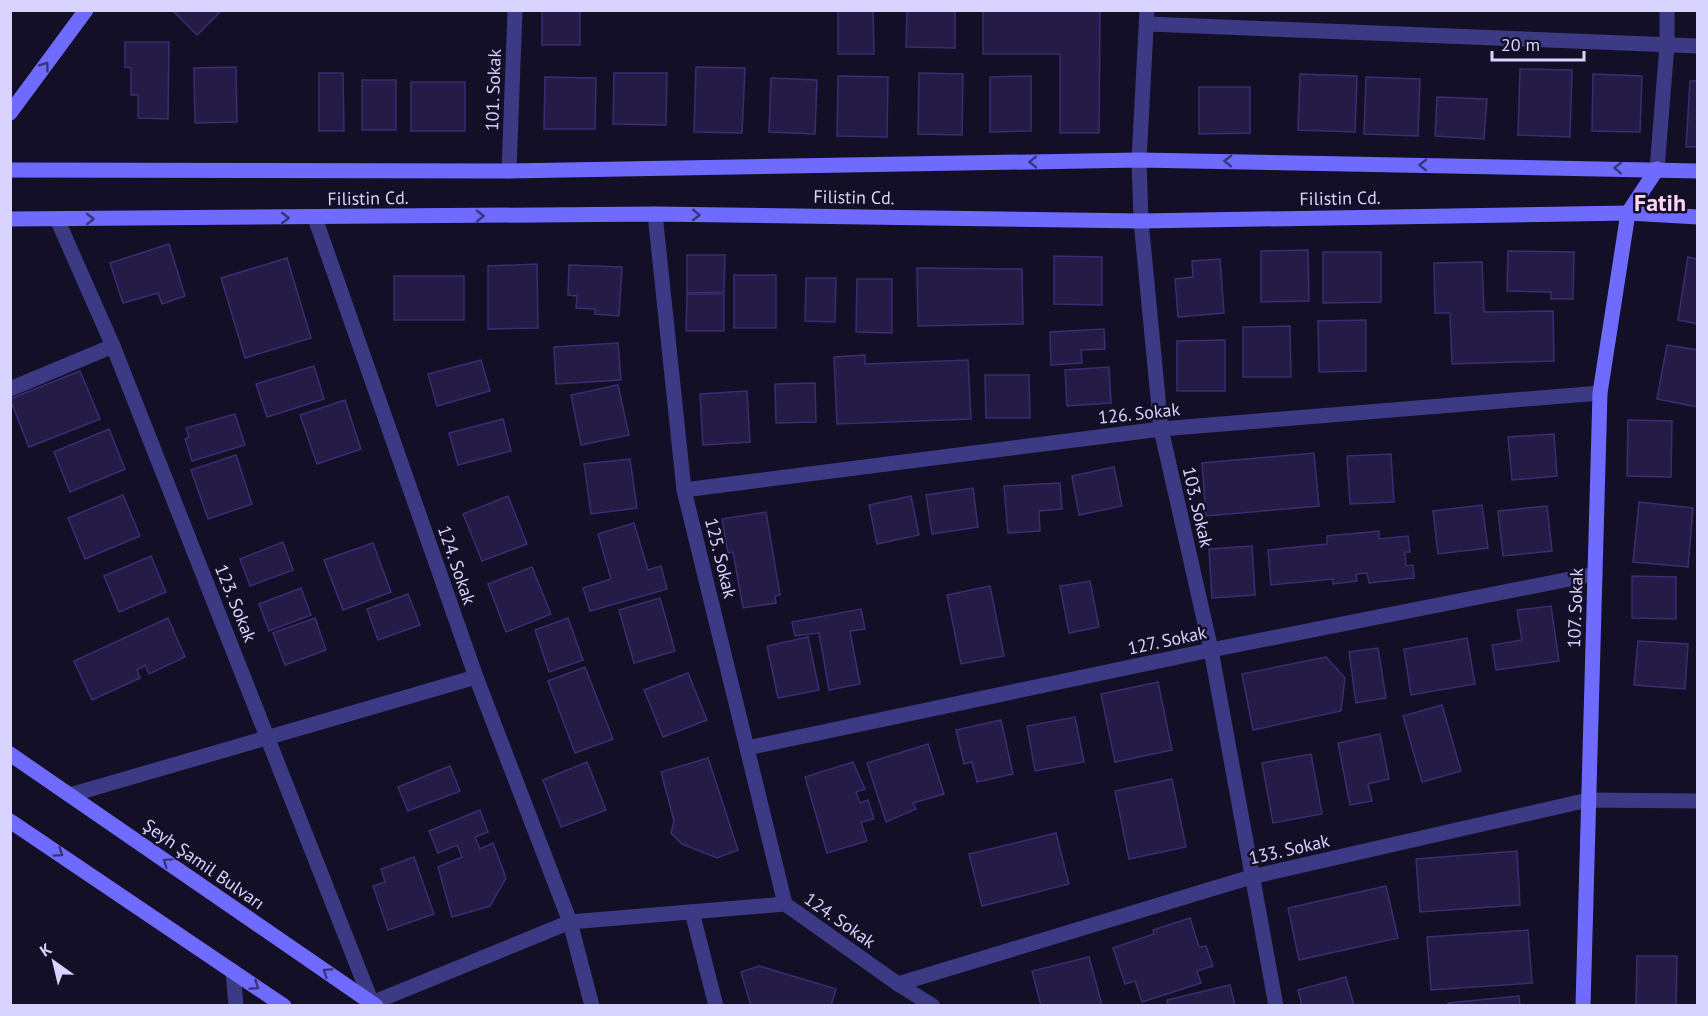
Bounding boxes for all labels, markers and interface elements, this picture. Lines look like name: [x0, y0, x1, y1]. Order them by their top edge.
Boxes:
scale bar: [1492, 24, 1584, 62]
text: 20 m: [1501, 33, 1540, 56]
street label: 101. Sokak: [480, 48, 506, 131]
one-way arrow: [38, 61, 49, 72]
one-way arrow: [1224, 155, 1233, 168]
one-way arrow: [1029, 156, 1038, 168]
one-way arrow: [1419, 159, 1428, 171]
one-way arrow: [1614, 162, 1623, 174]
street label: Filistin Cd.: [813, 185, 895, 209]
street label: Filistin Cd.: [327, 186, 409, 210]
street label: Filistin Cd.: [1299, 186, 1381, 210]
district label: Fatih: [1634, 187, 1686, 218]
one-way arrow: [691, 209, 700, 221]
one-way arrow: [475, 210, 484, 222]
one-way arrow: [85, 212, 94, 225]
one-way arrow: [280, 212, 289, 224]
street label: 126. Sokak: [1097, 397, 1181, 429]
street label: 103. Sokak: [1178, 464, 1219, 550]
street label: 125. Sokak: [700, 515, 742, 601]
street label: 124. Sokak: [433, 522, 481, 608]
street label: 123. Sokak: [210, 561, 262, 646]
street label: 107. Sokak: [1562, 567, 1588, 648]
street label: 127. Sokak: [1125, 620, 1209, 660]
street label: Şeyh Şamil Bulvarı: [139, 813, 269, 915]
street label: 133. Sokak: [1246, 828, 1332, 869]
one-way arrow: [52, 846, 63, 857]
one-way arrow: [162, 858, 173, 869]
street label: 124. Sokak: [800, 887, 881, 953]
north arrow: [24, 932, 84, 992]
text: K: [36, 938, 55, 961]
one-way arrow: [323, 968, 334, 979]
one-way arrow: [249, 979, 260, 990]

